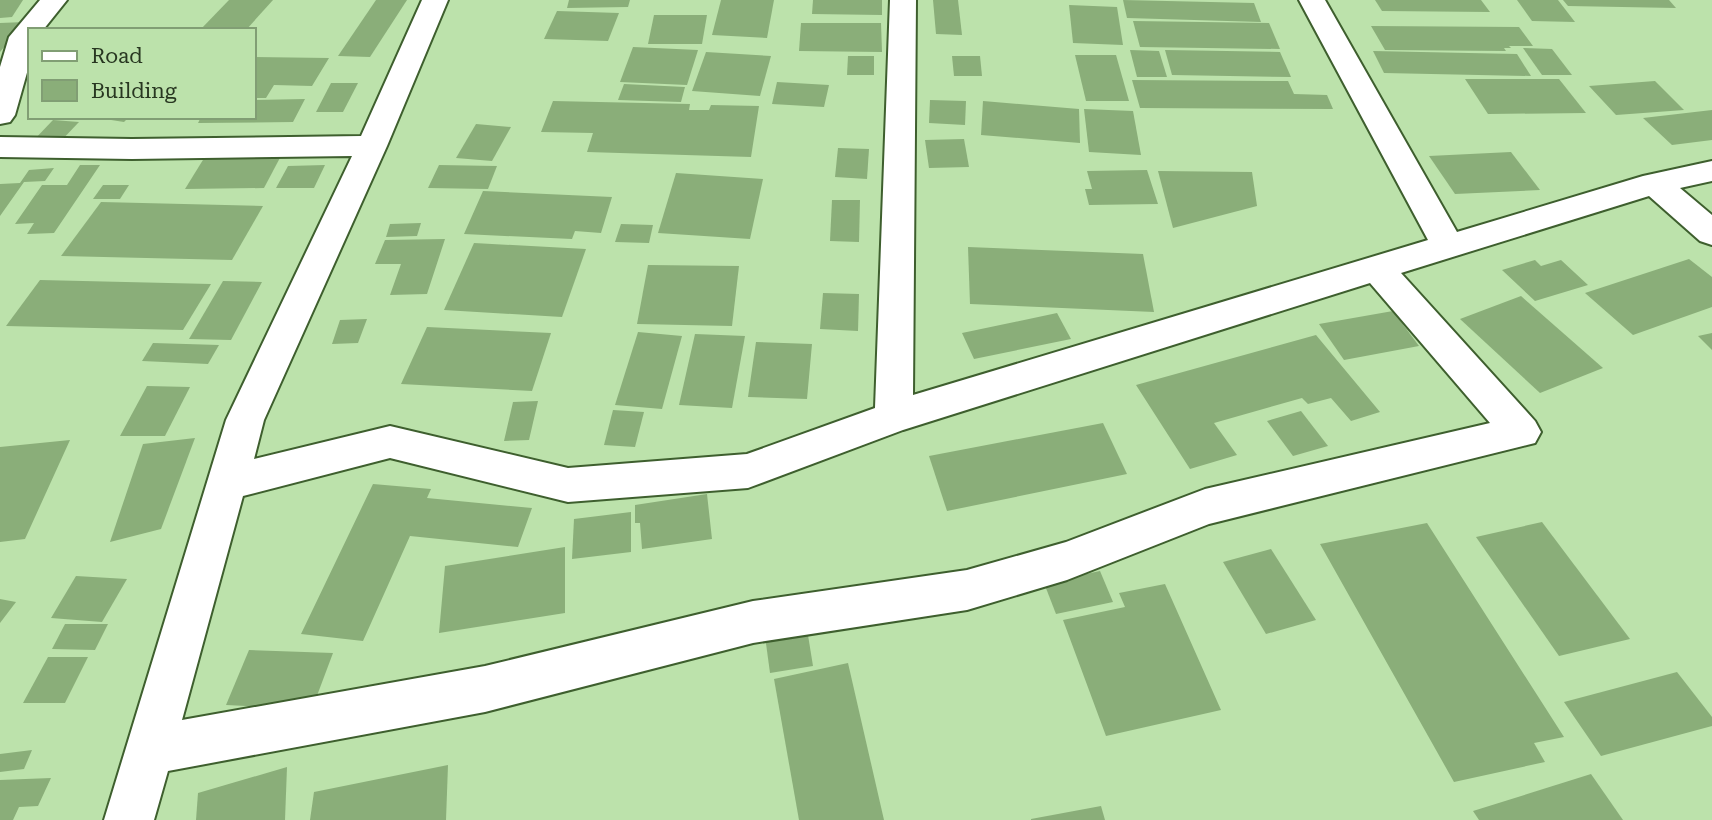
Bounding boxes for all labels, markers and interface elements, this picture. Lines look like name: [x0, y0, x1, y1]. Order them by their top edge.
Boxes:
legend: [28, 28, 256, 119]
text: Road: [91, 44, 143, 68]
text: Building: [91, 79, 177, 103]

